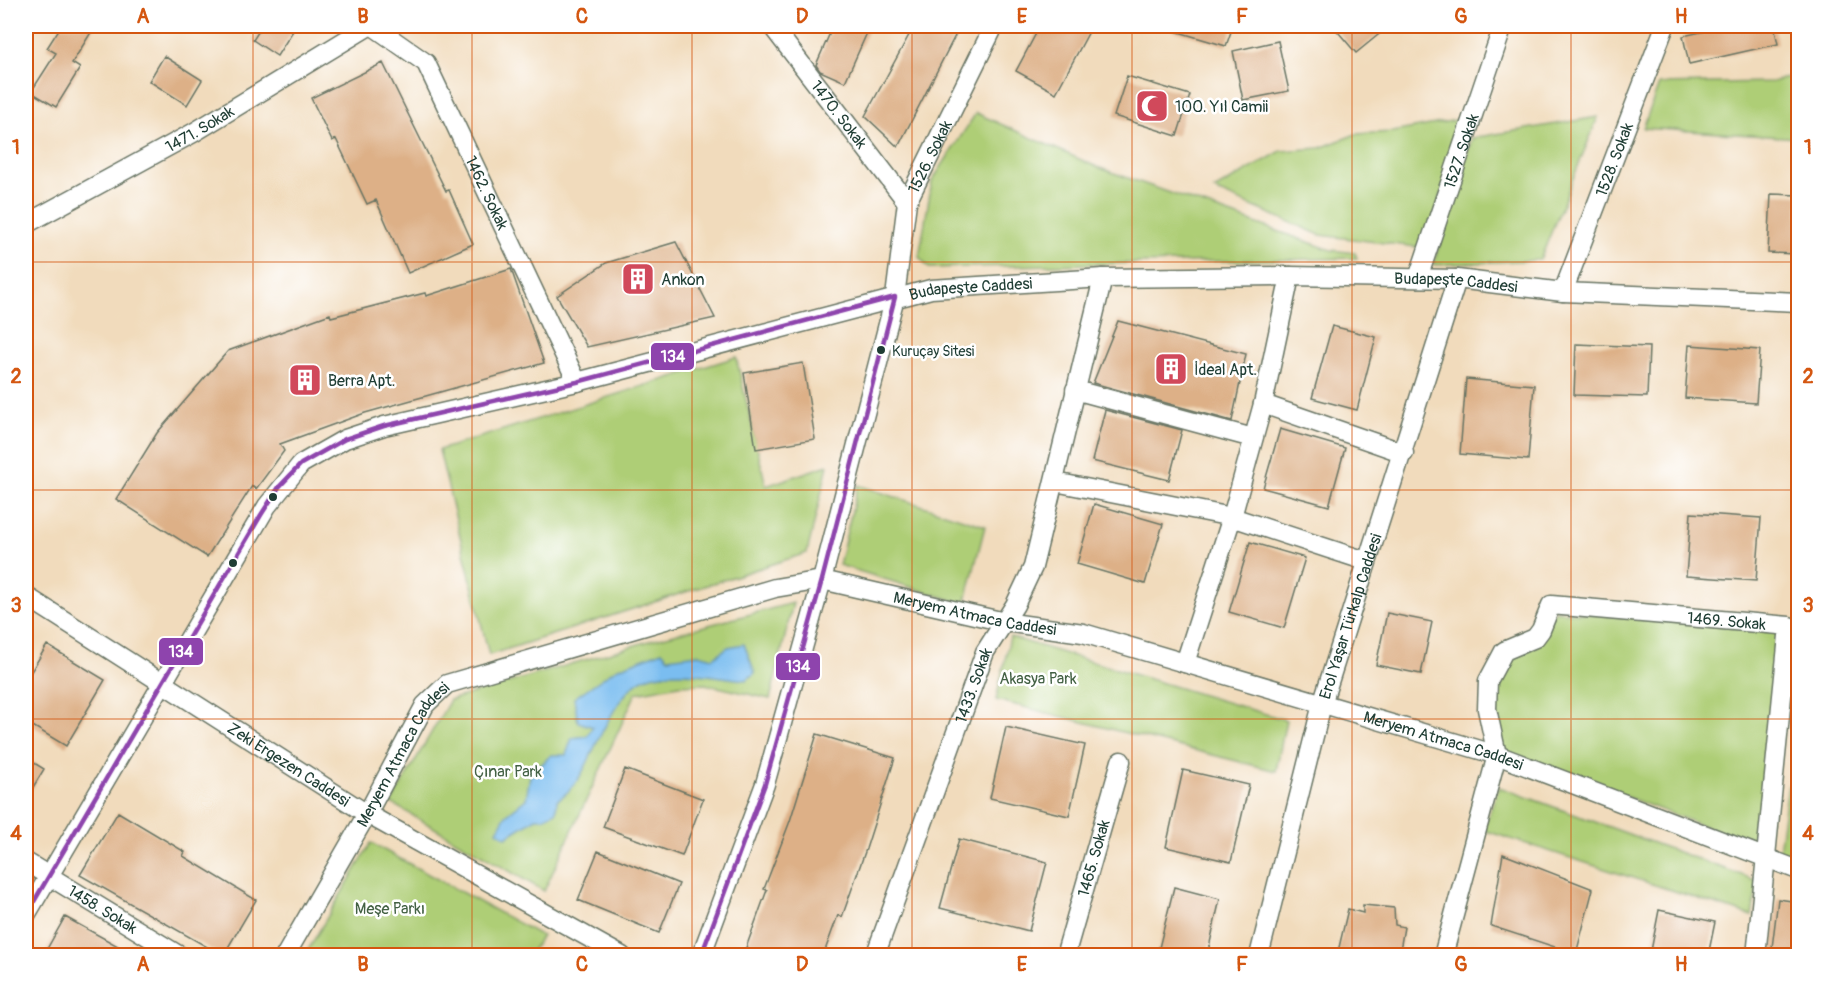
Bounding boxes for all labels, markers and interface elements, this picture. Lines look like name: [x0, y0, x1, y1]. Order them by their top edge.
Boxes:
text: A: [137, 4, 150, 29]
text: B: [357, 4, 369, 29]
text: C: [576, 4, 588, 29]
text: D: [796, 4, 809, 29]
text: E: [1017, 4, 1028, 29]
text: F: [1236, 4, 1248, 29]
text: G: [1454, 4, 1468, 29]
text: H: [1675, 4, 1688, 29]
street label: 1470. Sokak: [806, 77, 871, 153]
mosque icon: 100. Yıl Camii: [1134, 88, 1170, 124]
place label: 100. Yıl Camii: [1175, 97, 1268, 117]
street label: 1471. Sokak: [162, 101, 238, 157]
street label: 1527. Sokak: [1440, 111, 1484, 192]
street label: 1526. Sokak: [904, 117, 957, 197]
street label: 1528. Sokak: [1592, 120, 1638, 200]
text: 1: [12, 135, 20, 160]
text: 1: [1804, 135, 1812, 160]
street label: 1462. Sokak: [460, 153, 513, 234]
building icon: Ankon: [620, 261, 656, 297]
street label: Budapeşte Caddesi: [1394, 269, 1519, 297]
place label: Ankon: [661, 270, 705, 290]
street label: Budapeşte Caddesi: [907, 274, 1033, 305]
line badge: 134: [650, 342, 695, 371]
place label: Kuruçay Sitesi: [892, 343, 975, 360]
marker: Kuruçay Sitesi: [875, 344, 887, 356]
text: 134: [661, 347, 686, 367]
building icon: İdeal Apt.: [1153, 351, 1189, 387]
place label: İdeal Apt.: [1194, 360, 1257, 380]
building icon: Berra Apt.: [287, 362, 323, 398]
text: 2: [10, 364, 22, 389]
text: 2: [1802, 364, 1814, 389]
place label: Berra Apt.: [328, 371, 395, 391]
unlabelled marker: [267, 491, 279, 503]
street label: Erol Yaşar Türkalp Caddesi: [1315, 531, 1387, 702]
unlabelled marker: [227, 557, 239, 569]
street label: Meryem Atmaca Caddesi: [891, 588, 1058, 640]
text: 3: [10, 593, 22, 618]
text: 3: [1802, 593, 1814, 618]
street label: 1469. Sokak: [1686, 608, 1767, 635]
line badge: 134: [158, 637, 204, 666]
text: 134: [169, 642, 194, 662]
street label: 1433. Sokak: [951, 643, 997, 726]
line badge: 134: [775, 652, 821, 681]
text: 134: [786, 657, 811, 677]
park label: Akasya Park: [999, 669, 1077, 689]
street label: Meryem Atmaca Caddesi: [353, 678, 454, 831]
street label: Meryem Atmaca Caddesi: [1361, 707, 1526, 775]
street label: Zeki Ergezen Caddesi: [223, 718, 353, 811]
park label: Çınar Park: [474, 762, 542, 782]
street label: 1465. Sokak: [1074, 817, 1115, 899]
text: 4: [10, 821, 22, 846]
text: 4: [1802, 821, 1814, 846]
street label: 1458. Sokak: [64, 881, 141, 939]
park label: Meşe Parkı: [355, 899, 425, 919]
text: A: [137, 952, 150, 977]
text: B: [357, 952, 369, 977]
text: C: [576, 952, 588, 977]
text: D: [796, 952, 809, 977]
text: E: [1017, 952, 1028, 977]
text: F: [1236, 952, 1248, 977]
text: G: [1454, 952, 1468, 977]
text: H: [1675, 952, 1688, 977]

